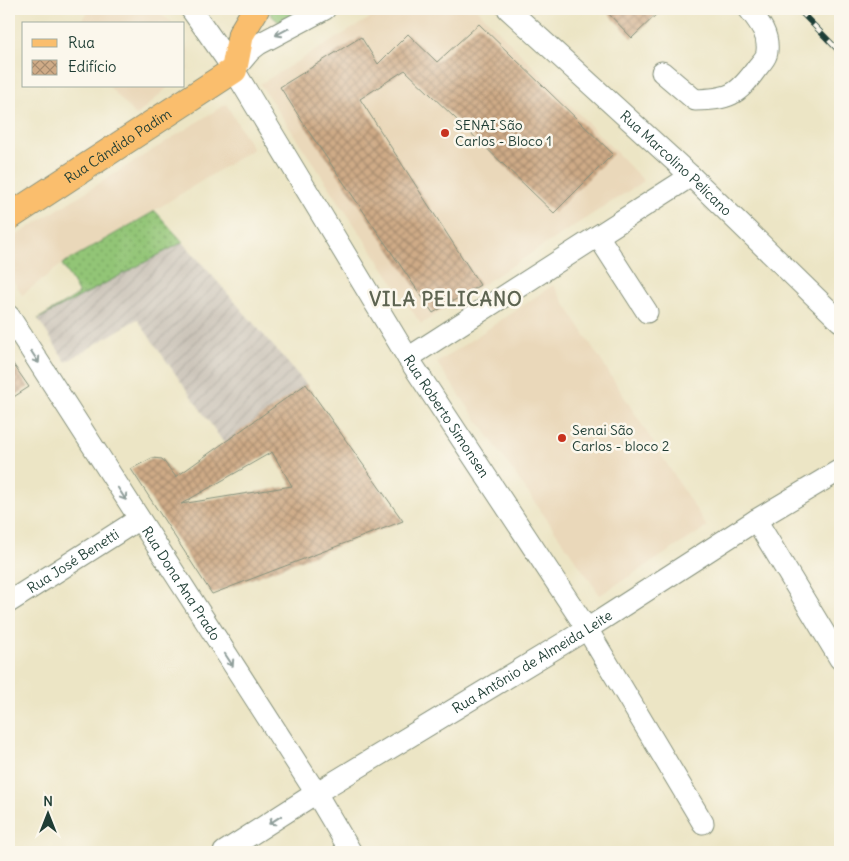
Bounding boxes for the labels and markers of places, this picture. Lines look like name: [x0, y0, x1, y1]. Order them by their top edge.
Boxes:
place label: SENAI São Carlos - Bloco 1: [455, 116, 552, 150]
marker: SENAI São Carlos - Bloco 1: [439, 127, 451, 139]
place label: Senai São Carlos - bloco 2: [572, 421, 670, 455]
marker: Senai São Carlos - bloco 2: [556, 432, 568, 444]

